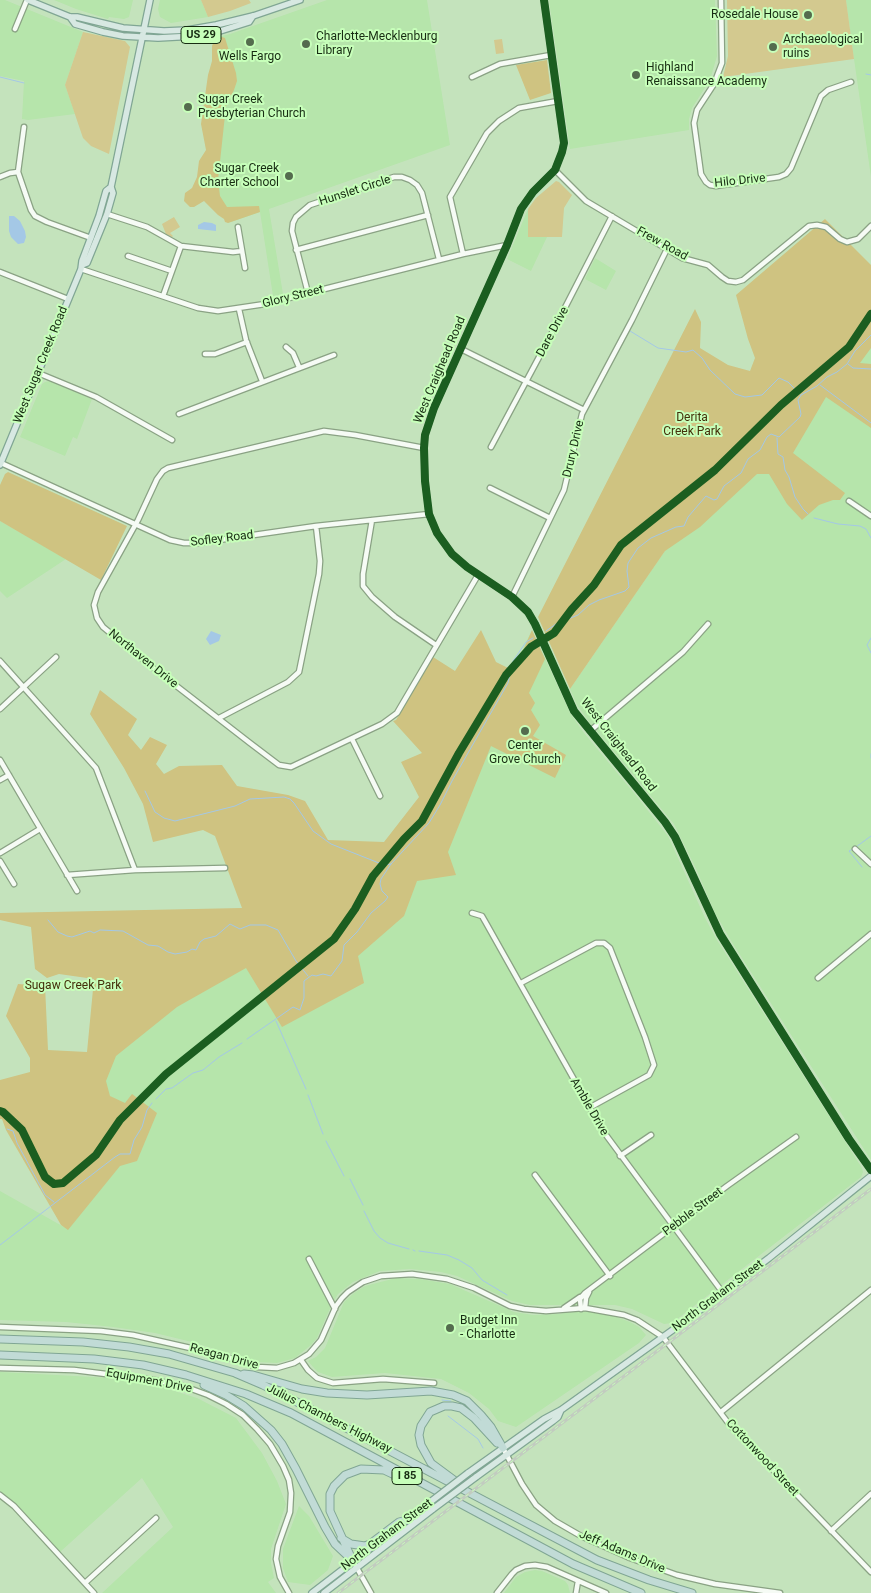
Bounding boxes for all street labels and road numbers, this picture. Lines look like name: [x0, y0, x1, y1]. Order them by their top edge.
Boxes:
road number: US 29: [181, 26, 221, 44]
street label: Hilo Drive: [714, 171, 766, 191]
street label: Hunslet Circle: [317, 173, 393, 209]
street label: Frew Road: [634, 224, 690, 264]
street label: Glory Street: [261, 282, 325, 312]
street label: West Sugar Creek Road: [11, 304, 71, 426]
street label: Dare Drive: [534, 304, 572, 360]
street label: West Craighead Road: [411, 314, 469, 426]
street label: Drury Drive: [560, 419, 588, 479]
street label: Sofley Road: [190, 528, 254, 550]
street label: Northaven Drive: [105, 627, 181, 691]
street label: West Craighead Road: [577, 695, 659, 795]
street label: Amble Drive: [567, 1076, 611, 1138]
street label: Pebble Street: [660, 1185, 726, 1239]
street label: North Graham Street: [670, 1257, 766, 1335]
street label: Reagan Drive: [188, 1341, 260, 1373]
street label: Equipment Drive: [105, 1366, 193, 1396]
street label: Julius Chambers Highway: [264, 1381, 394, 1457]
street label: Cottonwood Street: [723, 1417, 801, 1499]
road number: I 85: [392, 1468, 422, 1484]
street label: North Graham Street: [339, 1496, 435, 1574]
street label: Jeff Adams Drive: [577, 1527, 667, 1577]

